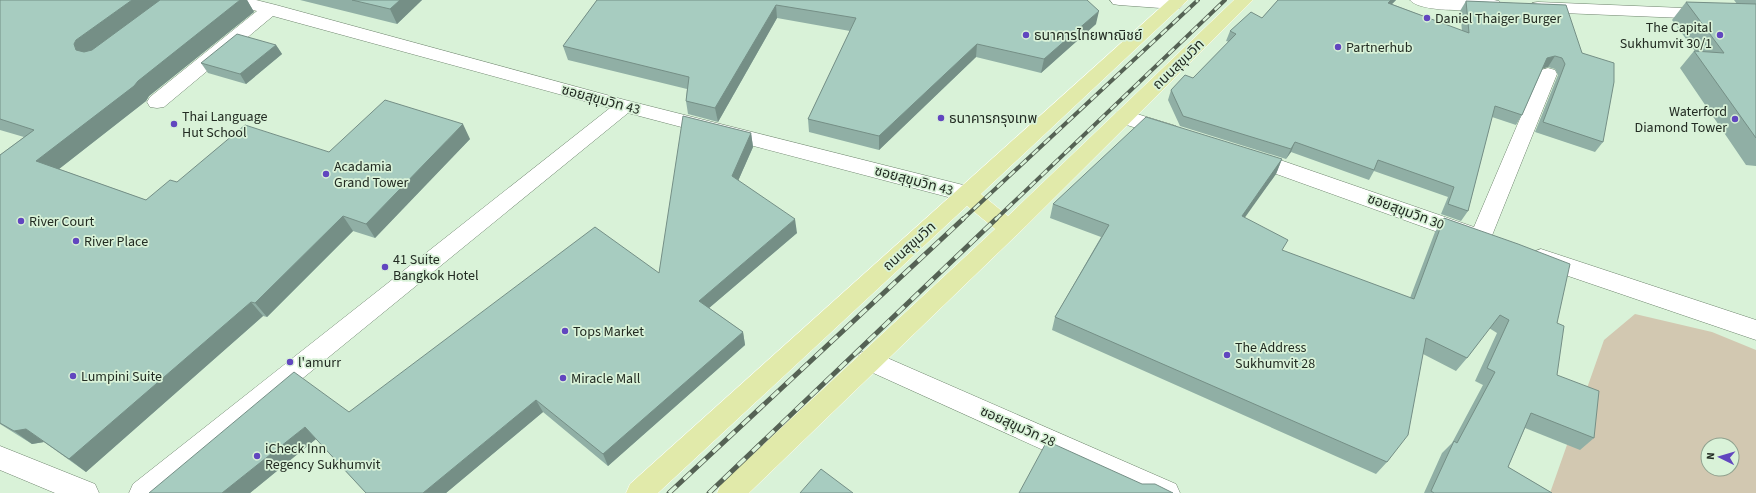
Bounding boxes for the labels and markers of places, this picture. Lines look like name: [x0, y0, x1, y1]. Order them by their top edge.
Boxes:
place label: Daniel Thaiger Burger: [1435, 9, 1562, 29]
marker: Daniel Thaiger Burger: [1422, 13, 1432, 23]
place label: The Capital Sukhumvit 30/1: [1620, 18, 1712, 54]
place label: ธนาคารไทยพาณิชย์: [1034, 26, 1142, 46]
marker: ธนาคารไทยพาณิชย์: [1021, 30, 1031, 40]
marker: The Capital Sukhumvit 30/1: [1715, 30, 1725, 40]
place label: Partnerhub: [1346, 38, 1413, 58]
marker: Partnerhub: [1333, 42, 1343, 52]
place label: Waterford Diamond Tower: [1635, 102, 1727, 138]
place label: Thai Language Hut School: [182, 107, 268, 143]
place label: ธนาคารกรุงเทพ: [949, 109, 1037, 129]
marker: ธนาคารกรุงเทพ: [936, 113, 946, 123]
marker: Waterford Diamond Tower: [1730, 114, 1740, 124]
marker: Thai Language Hut School: [169, 119, 179, 129]
place label: Acadamia Grand Tower: [334, 157, 409, 193]
marker: Acadamia Grand Tower: [321, 169, 331, 179]
place label: River Court: [29, 212, 95, 232]
marker: River Court: [16, 216, 26, 226]
place label: River Place: [84, 232, 148, 252]
marker: River Place: [71, 236, 81, 246]
place label: 41 Suite Bangkok Hotel: [393, 250, 479, 286]
marker: 41 Suite Bangkok Hotel: [380, 262, 390, 272]
place label: Tops Market: [573, 322, 644, 342]
marker: Tops Market: [560, 326, 570, 336]
place label: The Address Sukhumvit 28: [1235, 338, 1315, 374]
marker: The Address Sukhumvit 28: [1222, 350, 1232, 360]
place label: l'amurr: [298, 353, 341, 373]
marker: l'amurr: [285, 357, 295, 367]
place label: Lumpini Suite: [81, 367, 162, 387]
place label: Miracle Mall: [571, 369, 641, 389]
marker: Lumpini Suite: [68, 371, 78, 381]
marker: Miracle Mall: [558, 373, 568, 383]
place label: iCheck Inn Regency Sukhumvit: [265, 439, 381, 475]
marker: iCheck Inn Regency Sukhumvit: [252, 451, 262, 461]

